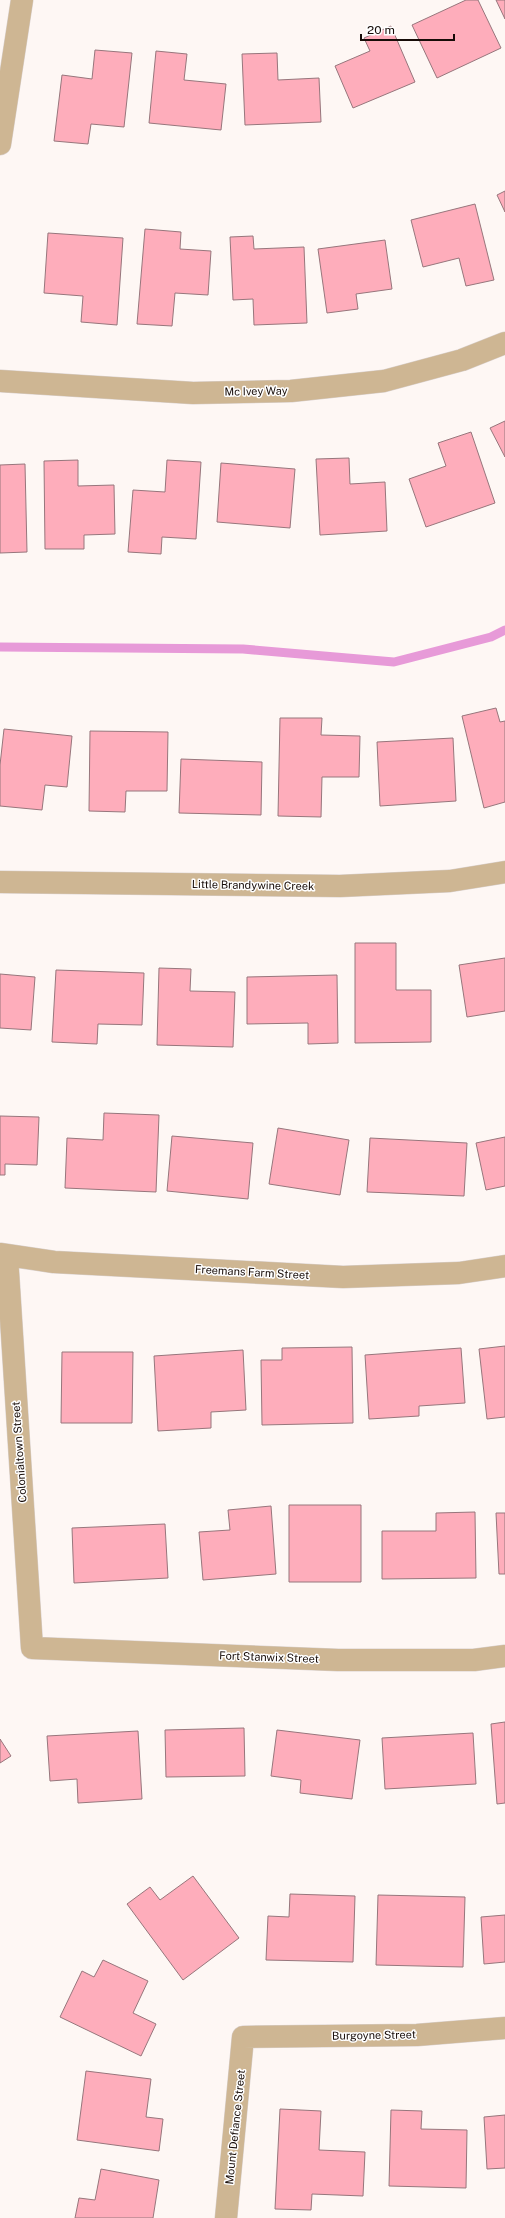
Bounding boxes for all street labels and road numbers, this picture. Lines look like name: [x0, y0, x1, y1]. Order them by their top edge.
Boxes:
street label: Mc Ivey Way: [224, 384, 288, 398]
street label: Little Brandywine Creek: [192, 878, 314, 892]
street label: Freemans Farm Street: [195, 1263, 309, 1281]
street label: Colonialtown Street: [9, 1401, 29, 1503]
street label: Fort Stanwix Street: [219, 1649, 319, 1665]
street label: Burgoyne Street: [332, 2028, 416, 2042]
street label: Mount Defiance Street: [223, 2069, 247, 2185]

